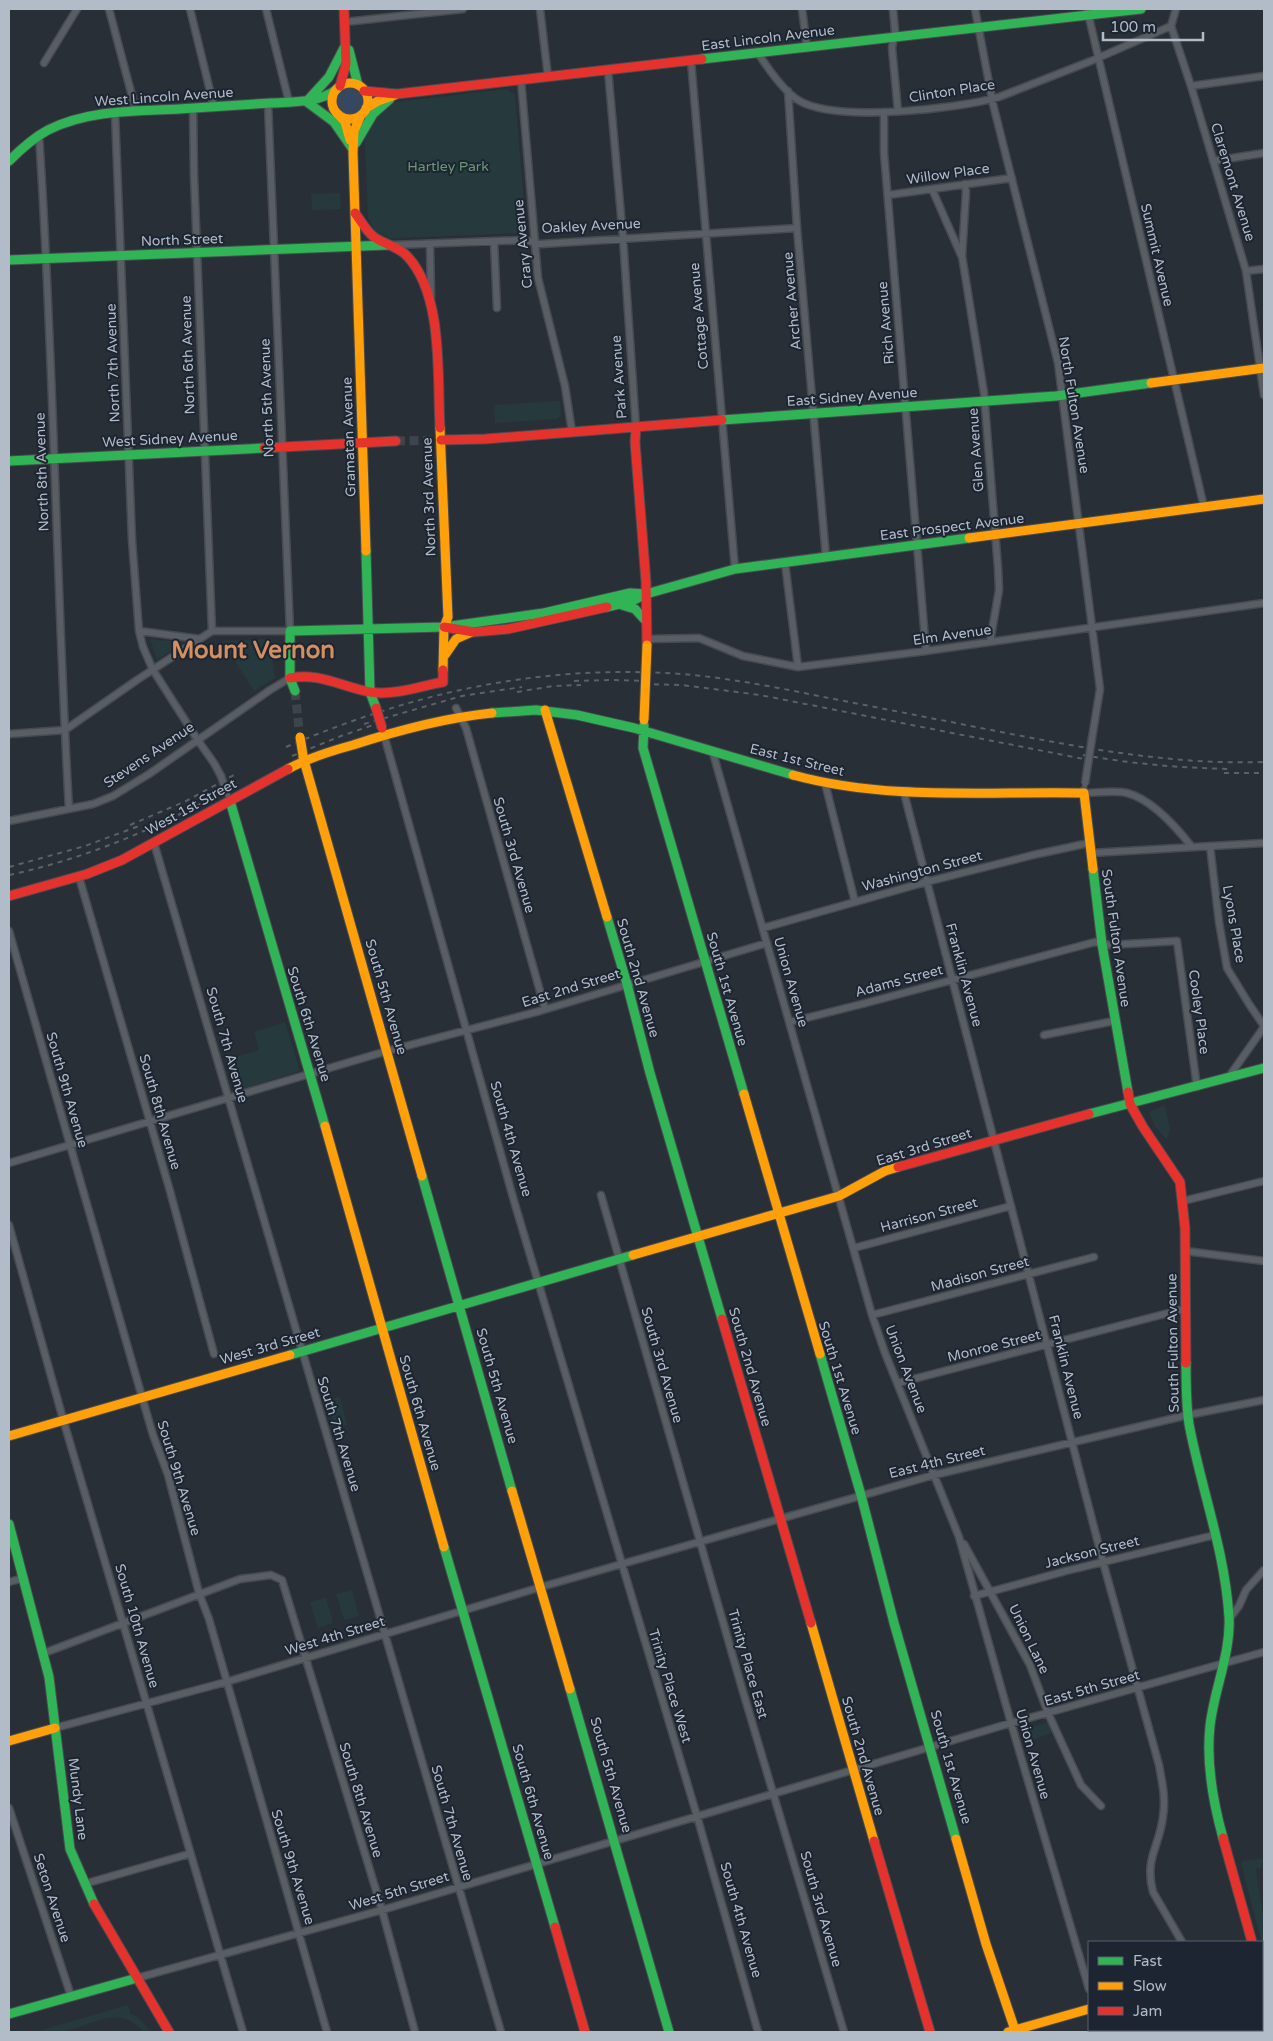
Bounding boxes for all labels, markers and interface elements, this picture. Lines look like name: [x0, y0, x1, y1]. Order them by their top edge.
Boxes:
scale bar: [1103, 10, 1203, 42]
text: 100 m: [1110, 18, 1156, 36]
street label: East Lincoln Avenue: [700, 21, 836, 55]
street label: Clinton Place: [908, 76, 996, 106]
street label: West Lincoln Avenue: [94, 84, 234, 110]
street label: Claremont Avenue: [1207, 121, 1259, 243]
park label: Hartley Park: [407, 158, 489, 175]
street label: Willow Place: [905, 160, 991, 188]
street label: Crary Avenue: [510, 199, 536, 289]
street label: Summit Avenue: [1137, 202, 1177, 308]
street label: Oakley Avenue: [541, 215, 641, 237]
street label: North Street: [141, 230, 224, 250]
street label: Archer Avenue: [779, 251, 805, 351]
street label: Cottage Avenue: [686, 262, 712, 370]
street label: Rich Avenue: [874, 281, 898, 365]
street label: North 6th Avenue: [177, 295, 199, 415]
street label: North 7th Avenue: [102, 303, 124, 423]
street label: Park Avenue: [608, 335, 630, 419]
street label: North Fulton Avenue: [1055, 335, 1093, 475]
street label: North 5th Avenue: [256, 338, 278, 458]
street label: Gramatan Avenue: [338, 377, 360, 497]
street label: East Sidney Avenue: [786, 384, 918, 410]
street label: Glen Avenue: [965, 407, 987, 493]
street label: North 8th Avenue: [31, 412, 53, 532]
street label: West Sidney Avenue: [102, 427, 238, 451]
street label: North 3rd Avenue: [418, 437, 440, 557]
street label: East Prospect Avenue: [879, 510, 1025, 544]
street label: Elm Avenue: [912, 621, 992, 649]
district label: Mount Vernon: [171, 636, 335, 665]
street label: Stevens Avenue: [100, 718, 198, 792]
street label: East 1st Street: [748, 740, 847, 780]
street label: West 1st Street: [142, 775, 240, 839]
street label: South 3rd Avenue: [489, 795, 539, 915]
street label: Washington Street: [860, 847, 984, 895]
street label: South Fulton Avenue: [1098, 868, 1134, 1008]
street label: Lyons Place: [1219, 884, 1249, 964]
street label: South 2nd Avenue: [613, 917, 663, 1040]
street label: Franklin Avenue: [942, 921, 986, 1029]
street label: South 1st Avenue: [703, 930, 751, 1048]
street label: Union Avenue: [770, 935, 812, 1029]
street label: South 5th Avenue: [361, 937, 411, 1057]
street label: Adams Street: [853, 961, 945, 1001]
street label: South 6th Avenue: [283, 964, 335, 1084]
street label: East 2nd Street: [520, 965, 623, 1011]
street label: Cooley Place: [1185, 969, 1213, 1055]
street label: South 7th Avenue: [202, 985, 252, 1105]
street label: South 9th Avenue: [42, 1030, 92, 1150]
street label: South 8th Avenue: [135, 1052, 185, 1172]
street label: South 4th Avenue: [486, 1079, 536, 1199]
street label: East 3rd Street: [874, 1124, 974, 1170]
street label: Harrison Street: [878, 1194, 980, 1236]
street label: Madison Street: [929, 1253, 1032, 1295]
street label: South Fulton Avenue: [1163, 1273, 1183, 1413]
street label: South 3rd Avenue: [637, 1305, 687, 1425]
street label: South 2nd Avenue: [725, 1306, 775, 1429]
street label: Franklin Avenue: [1045, 1313, 1087, 1421]
street label: South 1st Avenue: [815, 1319, 865, 1437]
street label: Union Avenue: [881, 1322, 931, 1416]
street label: West 3rd Street: [218, 1323, 323, 1368]
street label: South 5th Avenue: [472, 1326, 522, 1446]
street label: Monroe Street: [946, 1326, 1043, 1366]
street label: South 6th Avenue: [395, 1353, 445, 1473]
street label: South 7th Avenue: [313, 1374, 365, 1494]
street label: South 9th Avenue: [153, 1418, 205, 1538]
street label: East 4th Street: [887, 1442, 988, 1482]
street label: Jackson Street: [1043, 1532, 1142, 1572]
street label: South 10th Avenue: [111, 1562, 163, 1690]
street label: Union Lane: [1005, 1601, 1053, 1677]
street label: Trinity Place East: [724, 1607, 772, 1721]
street label: West 4th Street: [283, 1613, 388, 1659]
street label: Trinity Place West: [645, 1627, 696, 1746]
street label: East 5th Street: [1042, 1666, 1142, 1710]
street label: South 2nd Avenue: [838, 1695, 888, 1818]
street label: Union Avenue: [1012, 1707, 1054, 1801]
street label: South 1st Avenue: [927, 1708, 975, 1826]
street label: South 5th Avenue: [586, 1715, 636, 1835]
street label: South 8th Avenue: [335, 1740, 387, 1860]
street label: South 6th Avenue: [508, 1742, 558, 1862]
street label: Mundy Lane: [65, 1757, 91, 1841]
street label: South 7th Avenue: [427, 1763, 477, 1883]
street label: South 9th Avenue: [267, 1807, 319, 1927]
street label: South 3rd Avenue: [796, 1849, 846, 1969]
street label: Seton Avenue: [30, 1851, 74, 1945]
street label: South 4th Avenue: [716, 1860, 766, 1980]
street label: West 5th Street: [347, 1868, 452, 1914]
legend: [1088, 1941, 1263, 2031]
text: Fast: [1133, 1952, 1163, 1970]
text: Slow: [1133, 1977, 1167, 1995]
text: Jam: [1133, 2002, 1162, 2020]

